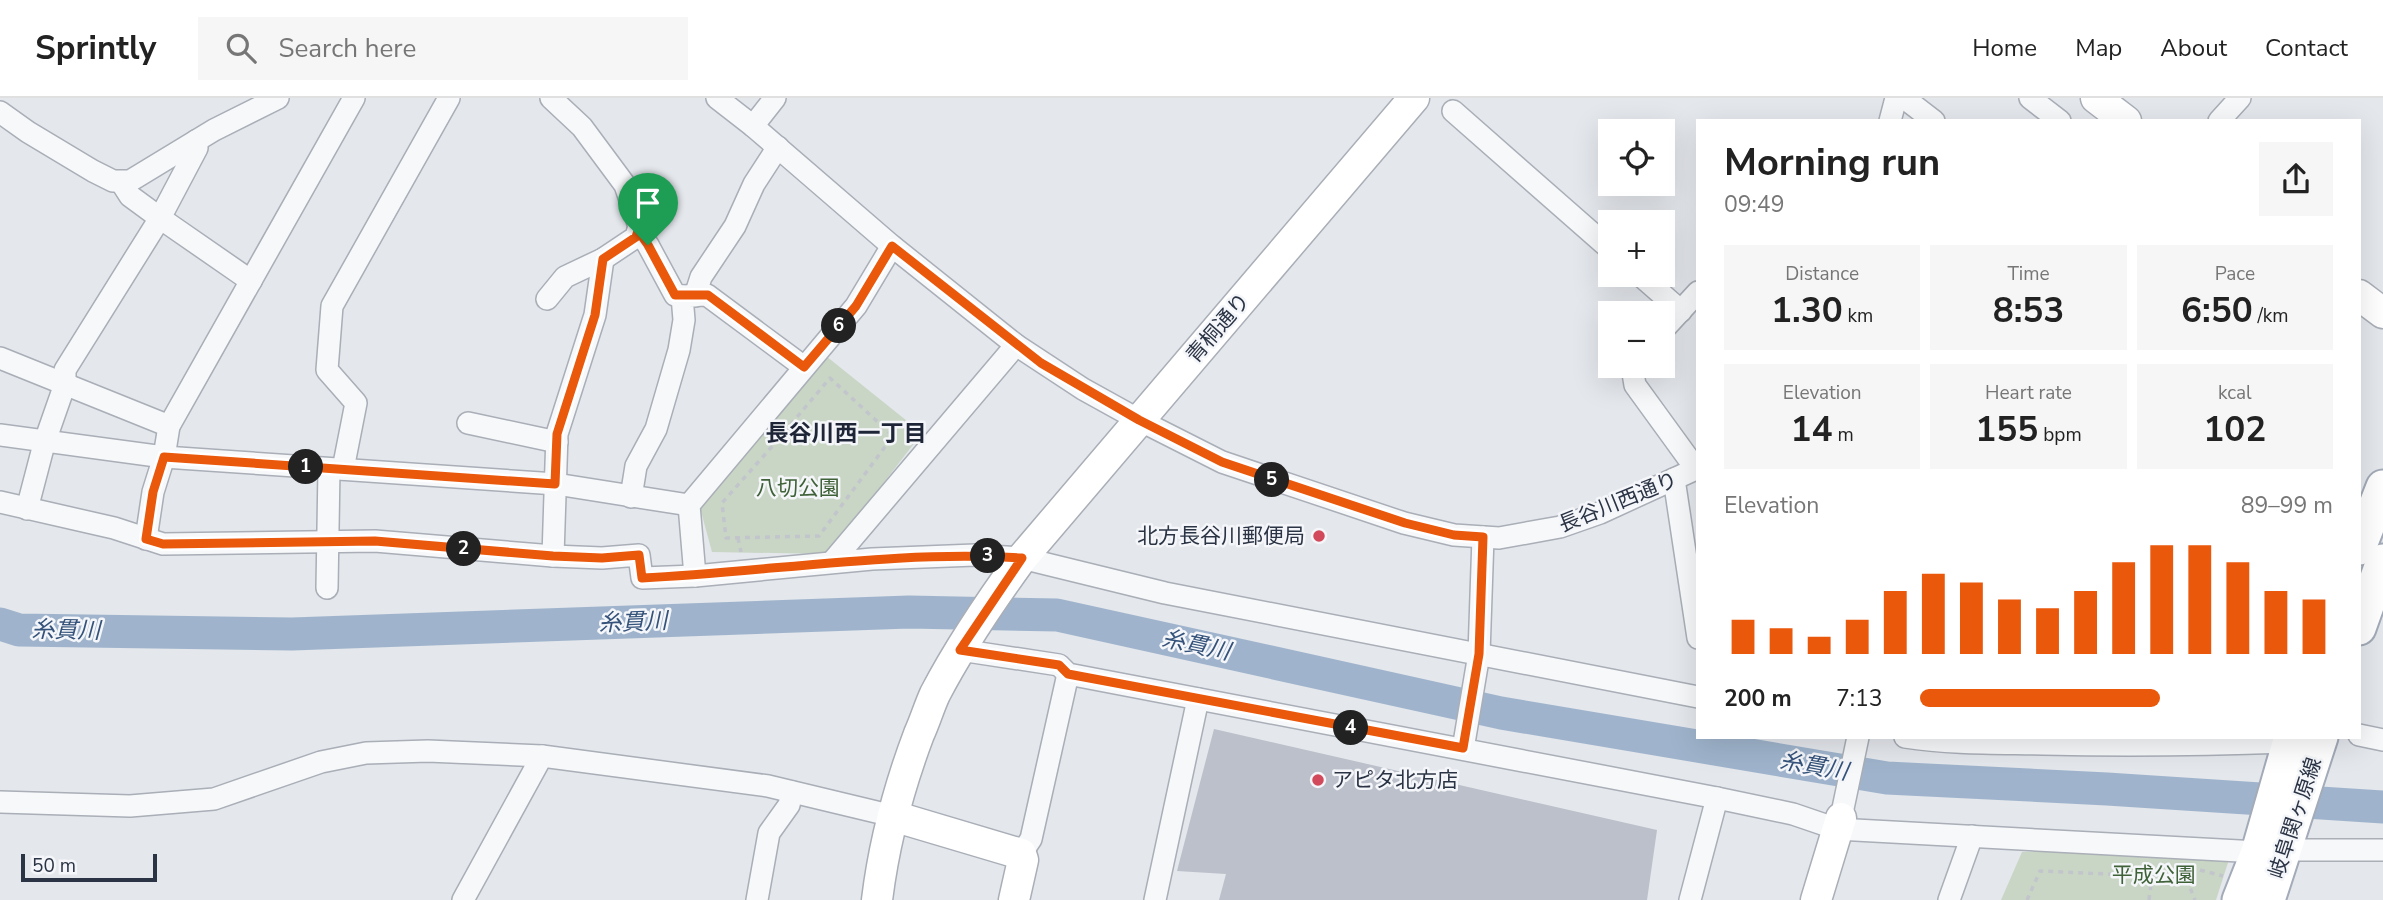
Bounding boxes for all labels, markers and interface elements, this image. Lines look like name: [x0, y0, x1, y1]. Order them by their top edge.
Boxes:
search box: [198, 17, 688, 80]
text: Sprintly: [35, 26, 156, 71]
icon: search: [222, 29, 260, 67]
text: Search here: [278, 31, 416, 66]
text: Home: [1972, 32, 2037, 64]
text: Map: [2075, 32, 2122, 64]
text: About: [2160, 32, 2227, 64]
text: Contact: [2265, 32, 2348, 64]
map controls: [1598, 119, 1675, 378]
button: locate: [1598, 119, 1675, 196]
text: Morning run: [1724, 137, 1940, 188]
button: share: [2259, 142, 2333, 216]
pin: [618, 173, 678, 245]
icon: arrive: [629, 184, 667, 222]
text: 09:49: [1724, 189, 1784, 220]
button: +: [1598, 210, 1675, 287]
text: Distance: [1785, 261, 1859, 287]
text: Time: [2007, 261, 2050, 287]
text: Pace: [2215, 261, 2255, 287]
street label: 青桐通り: [1180, 287, 1256, 369]
text: 1.30: [1771, 287, 1843, 334]
text: 8:53: [1993, 287, 2064, 334]
text: 6:50: [2181, 287, 2253, 334]
button: −: [1598, 301, 1675, 378]
text: km: [1843, 303, 1873, 329]
text: /km: [2253, 303, 2289, 329]
pin: 6: [822, 308, 856, 344]
text: 6: [833, 312, 844, 338]
text: Elevation: [1783, 380, 1862, 406]
text: Heart rate: [1985, 380, 2072, 406]
text: kcal: [2218, 380, 2252, 406]
text: 14: [1791, 406, 1833, 453]
text: 155: [1975, 406, 2038, 453]
text: 102: [2203, 406, 2266, 453]
district label: 長谷川西一丁目: [766, 418, 927, 449]
text: m: [1833, 422, 1854, 448]
text: bpm: [2038, 422, 2082, 448]
pin: 1: [288, 450, 324, 484]
text: 1: [300, 453, 311, 479]
pin: 5: [1254, 462, 1290, 498]
street label: 長谷川西通り: [1554, 465, 1682, 539]
text: 5: [1266, 466, 1277, 492]
park label: 八切公園: [756, 474, 840, 502]
text: Elevation: [1724, 490, 1819, 521]
text: 89–99 m: [2241, 490, 2333, 521]
place label: 北方長谷川郵便局: [1137, 522, 1305, 550]
marker: 北方長谷川郵便局: [1311, 528, 1327, 544]
pin: 2: [447, 532, 482, 566]
text: 2: [458, 535, 469, 561]
pin: 3: [970, 538, 1006, 574]
text: 3: [982, 542, 993, 568]
water label: 糸貫川: [598, 605, 671, 639]
water label: 糸貫川: [31, 614, 104, 646]
water label: 糸貫川: [1159, 623, 1236, 668]
text: 200 m: [1724, 683, 1792, 714]
text: 7:13: [1836, 683, 1883, 714]
pin: 4: [1334, 710, 1368, 746]
text: 4: [1345, 714, 1356, 740]
water label: 糸貫川: [1777, 745, 1854, 788]
street label: 岐阜関ヶ原線: [2262, 754, 2328, 882]
place label: アピタ北方店: [1332, 766, 1458, 794]
marker: アピタ北方店: [1310, 772, 1326, 788]
scale bar: [21, 851, 158, 883]
text: 50 m: [32, 853, 76, 879]
park label: 平成公園: [2112, 861, 2196, 889]

